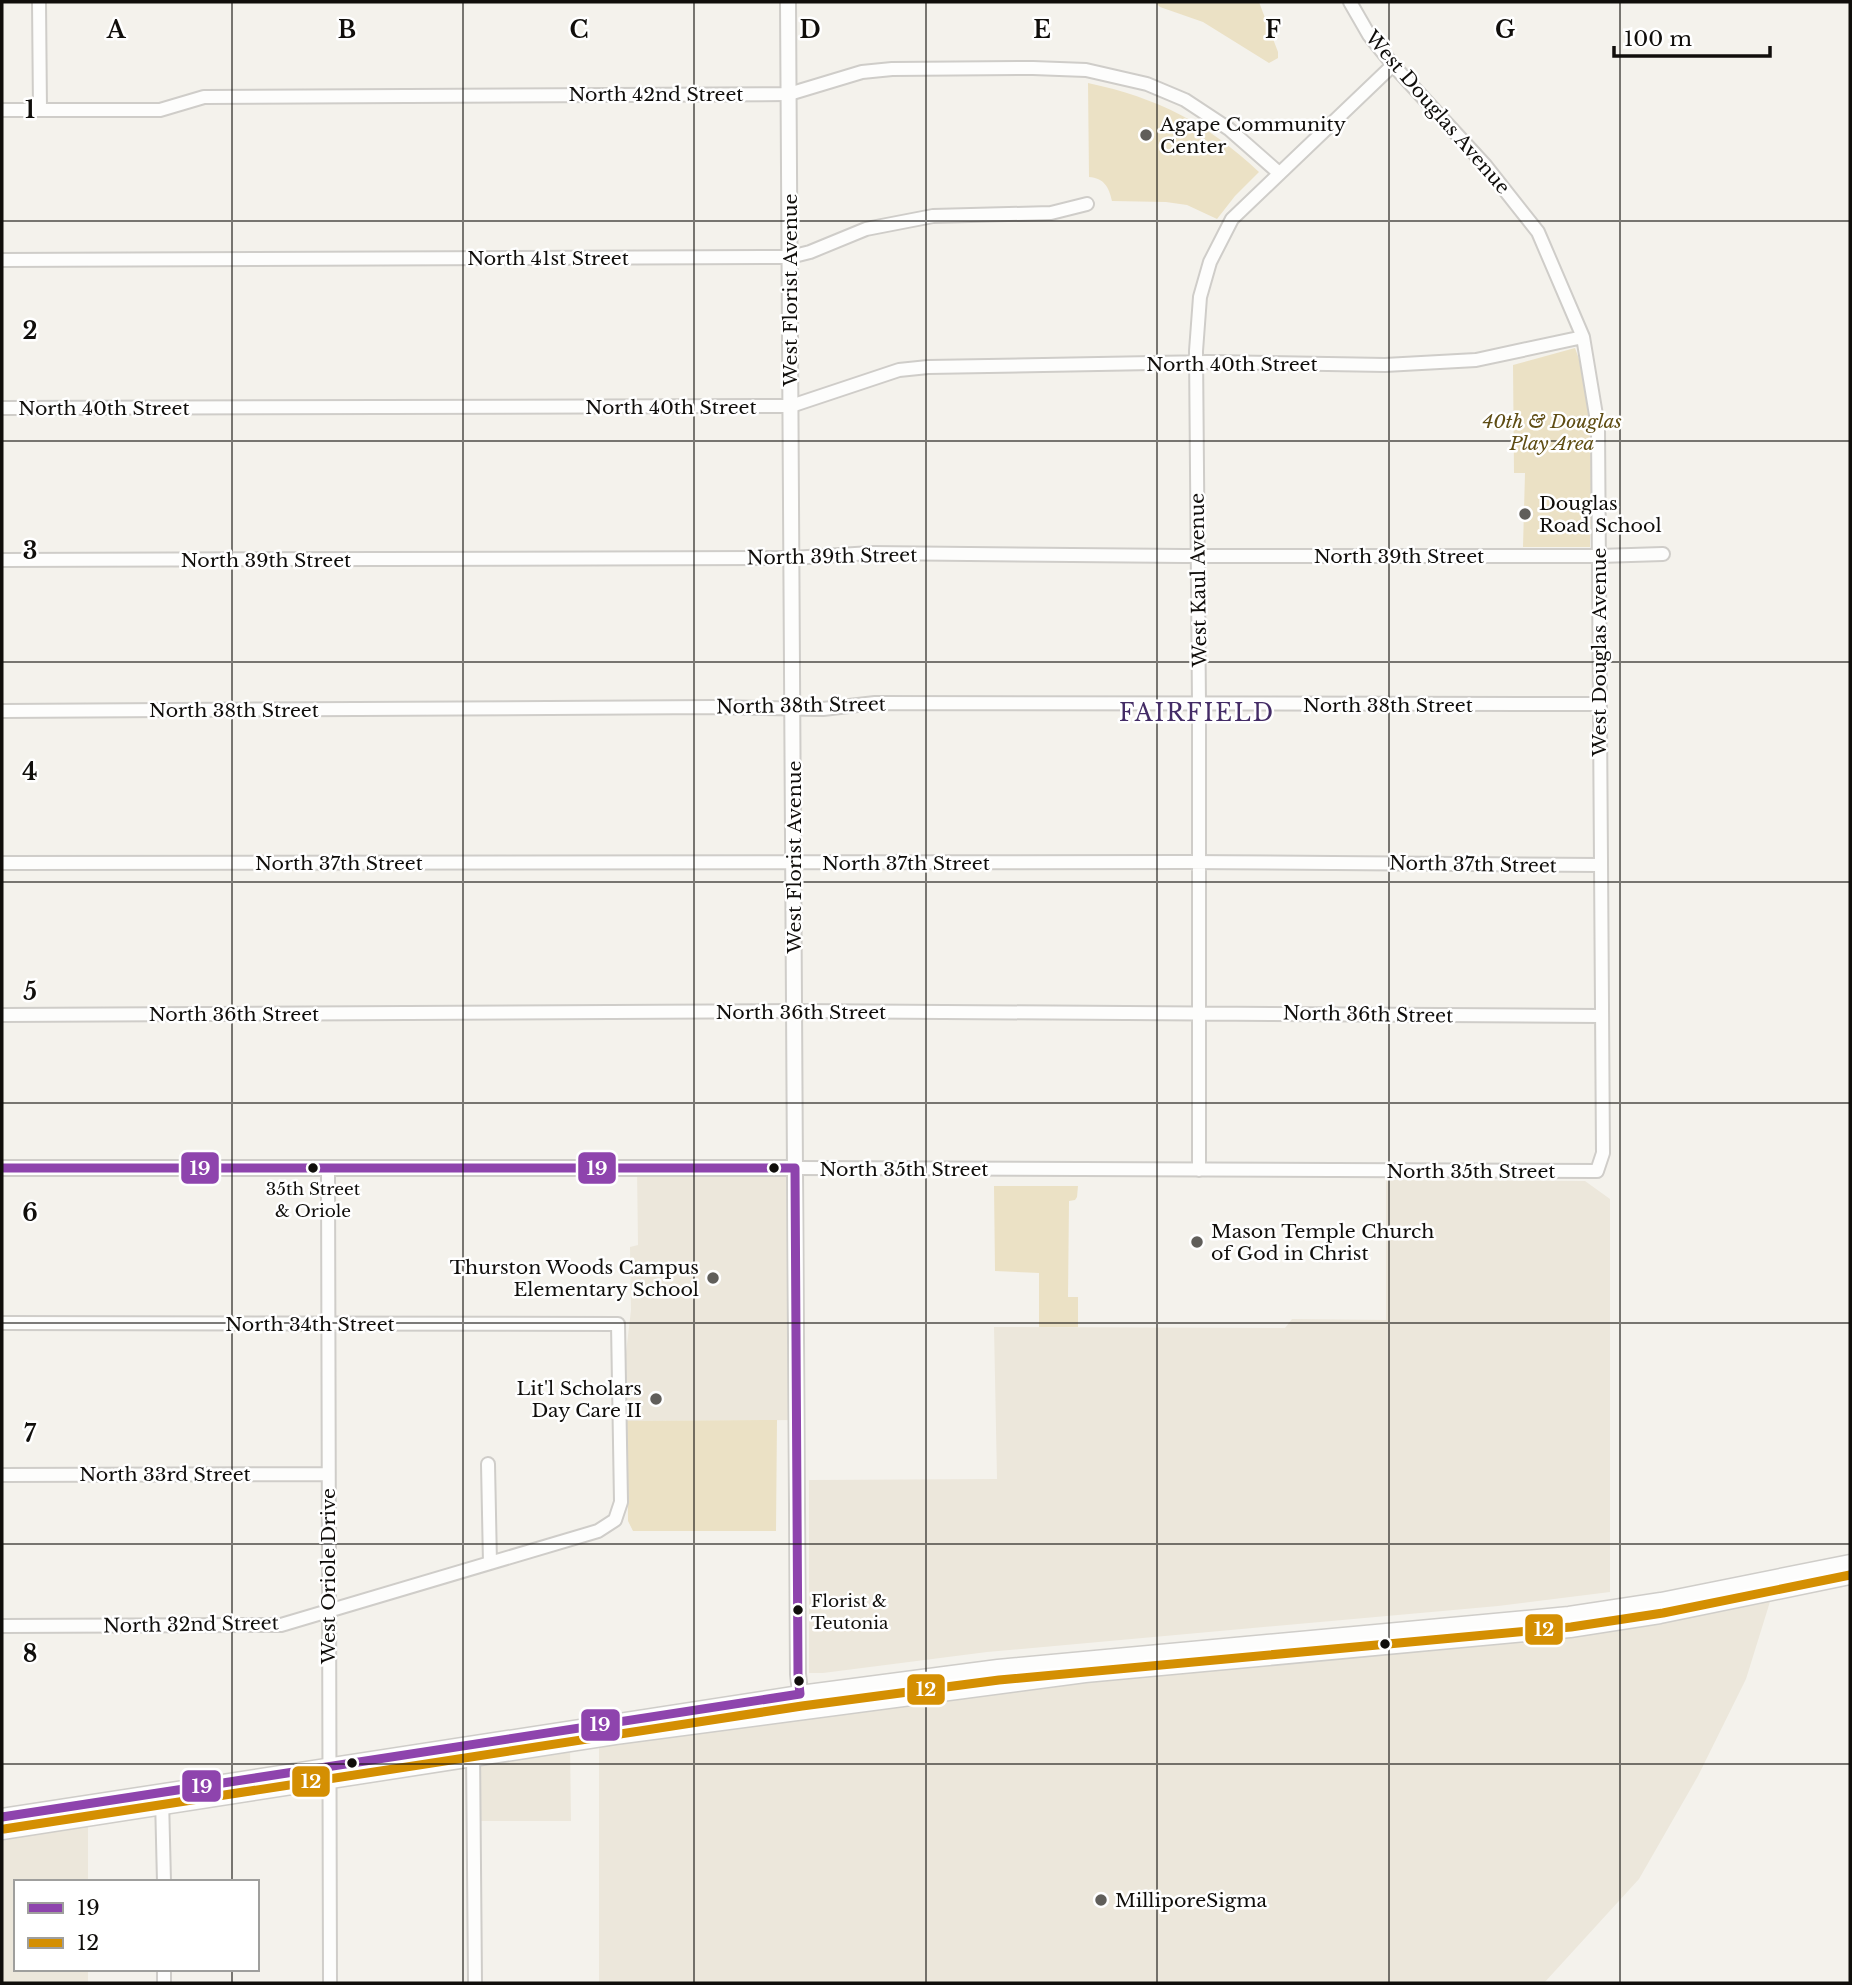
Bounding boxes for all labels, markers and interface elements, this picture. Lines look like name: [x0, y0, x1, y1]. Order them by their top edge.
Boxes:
scale bar: [1614, 14, 1770, 58]
text: A: [106, 16, 127, 44]
text: B: [338, 16, 356, 44]
text: C: [570, 16, 588, 44]
text: D: [799, 16, 821, 44]
text: E: [1033, 16, 1051, 44]
text: F: [1265, 16, 1281, 44]
text: G: [1495, 16, 1515, 44]
street label: West Douglas Avenue: [1360, 25, 1515, 199]
text: 100 m: [1624, 26, 1692, 52]
street label: North 42nd Street: [568, 83, 744, 106]
text: 1: [25, 96, 35, 124]
place label: Agape Community Center: [1159, 113, 1346, 158]
marker: Agape Community Center: [1138, 127, 1154, 143]
street label: West Florist Avenue: [779, 194, 802, 387]
street label: North 41st Street: [467, 247, 630, 270]
text: 2: [23, 317, 37, 345]
street label: North 40th Street: [1146, 353, 1318, 376]
street label: North 40th Street: [585, 396, 757, 419]
street label: North 40th Street: [18, 397, 190, 420]
park label: 40th & Douglas Play Area: [1482, 410, 1622, 455]
place label: Douglas Road School: [1539, 492, 1662, 537]
street label: West Kaul Avenue: [1185, 493, 1212, 668]
marker: Douglas Road School: [1517, 506, 1533, 522]
text: 3: [23, 537, 37, 565]
street label: North 39th Street: [747, 543, 918, 569]
street label: North 39th Street: [1314, 545, 1485, 568]
street label: West Douglas Avenue: [1588, 548, 1611, 757]
street label: North 39th Street: [181, 549, 352, 572]
street label: North 38th Street: [716, 693, 887, 718]
street label: North 38th Street: [1303, 694, 1474, 717]
street label: North 38th Street: [149, 699, 320, 722]
district label: FAIRFIELD: [1119, 699, 1275, 727]
text: 4: [22, 758, 38, 786]
street label: West Florist Avenue: [783, 761, 806, 954]
street label: North 37th Street: [255, 852, 424, 875]
street label: North 37th Street: [822, 852, 991, 875]
street label: North 37th Street: [1389, 852, 1558, 877]
text: 5: [23, 978, 37, 1006]
street label: North 36th Street: [716, 1001, 887, 1024]
street label: North 36th Street: [1283, 1002, 1454, 1028]
street label: North 36th Street: [149, 1003, 320, 1026]
line badge: 19: [180, 1151, 220, 1185]
line badge: 19: [577, 1151, 617, 1185]
text: 19: [189, 1157, 211, 1180]
text: 19: [586, 1157, 608, 1180]
street label: North 35th Street: [819, 1158, 989, 1181]
street label: North 35th Street: [1386, 1160, 1556, 1183]
marker: 35th Street & Oriole: [306, 1161, 320, 1175]
unlabelled marker: [767, 1161, 781, 1175]
place label: 35th Street & Oriole: [266, 1179, 361, 1222]
text: 6: [22, 1199, 38, 1227]
place label: Mason Temple Church of God in Christ: [1211, 1220, 1434, 1265]
marker: Mason Temple Church of God in Christ: [1189, 1234, 1205, 1250]
place label: Thurston Woods Campus Elementary School: [450, 1256, 699, 1301]
marker: Thurston Woods Campus Elementary School: [705, 1270, 721, 1286]
street label: North 34th Street: [225, 1313, 396, 1336]
place label: Lit'l Scholars Day Care II: [516, 1377, 642, 1422]
marker: Lit'l Scholars Day Care II: [648, 1391, 664, 1407]
text: 7: [24, 1420, 37, 1448]
street label: North 33rd Street: [79, 1463, 252, 1486]
street label: West Oriole Drive: [317, 1488, 340, 1665]
place label: Florist & Teutonia: [811, 1591, 889, 1634]
marker: Florist & Teutonia: [791, 1603, 805, 1617]
street label: North 32nd Street: [103, 1611, 280, 1638]
line badge: 12: [1524, 1613, 1564, 1646]
text: 12: [1534, 1618, 1554, 1641]
unlabelled marker: [1378, 1637, 1392, 1651]
text: 8: [23, 1640, 37, 1668]
line badge: 12: [906, 1673, 946, 1706]
unlabelled marker: [792, 1674, 806, 1688]
text: 12: [916, 1678, 936, 1701]
line badge: 19: [580, 1708, 621, 1742]
text: 19: [589, 1713, 611, 1736]
unlabelled marker: [345, 1756, 359, 1770]
line badge: 12: [291, 1765, 331, 1798]
line badge: 19: [181, 1769, 222, 1803]
text: 12: [301, 1770, 321, 1793]
text: 19: [191, 1775, 213, 1798]
legend: [14, 1880, 259, 1971]
place label: MilliporeSigma: [1115, 1889, 1268, 1912]
marker: MilliporeSigma: [1093, 1892, 1109, 1908]
text: 19: [77, 1895, 100, 1921]
text: 12: [77, 1930, 99, 1956]

